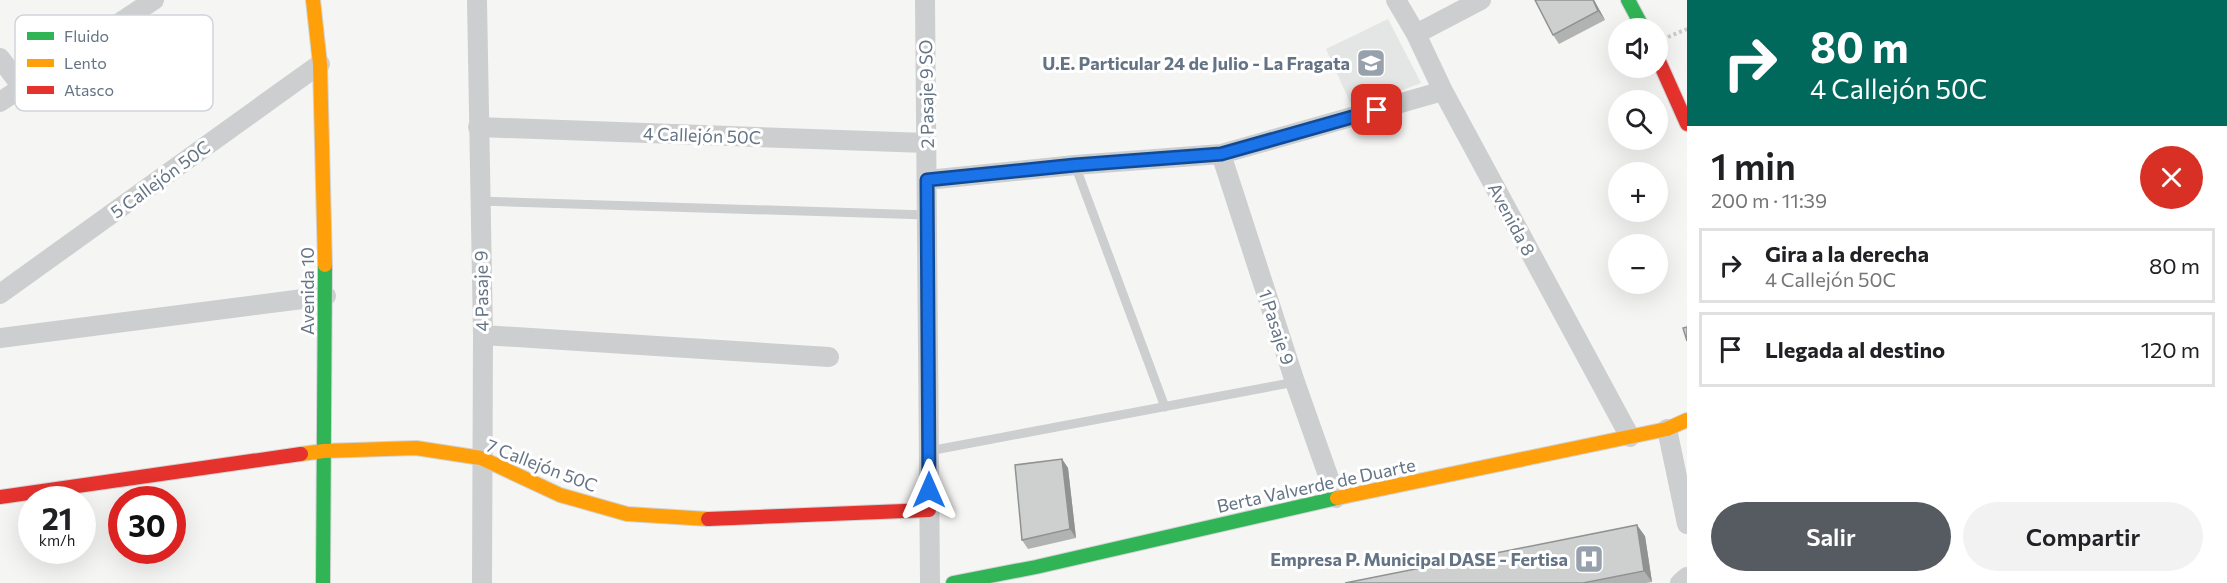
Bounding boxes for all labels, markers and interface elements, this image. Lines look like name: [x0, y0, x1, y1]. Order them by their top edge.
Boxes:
legend: [15, 15, 213, 111]
map controls: [1608, 18, 1668, 294]
button: sound: [1608, 18, 1668, 78]
text: 80 m: [1810, 20, 1909, 72]
icon: right: [1711, 24, 1789, 102]
text: Fluido: [64, 26, 109, 45]
street label: 2 Pasaje 9 SO: [914, 39, 938, 149]
school or university icon: U.E. Particular 24 de Julio - La Fragata: [1355, 47, 1387, 79]
place label: U.E. Particular 24 de Julio - La Fragata: [1042, 52, 1350, 74]
text: Lento: [64, 53, 107, 72]
text: 4 Callejón 50C: [1810, 72, 1987, 105]
text: Atasco: [64, 80, 114, 99]
pin: [1351, 84, 1402, 135]
button: search: [1608, 90, 1668, 150]
icon: arrive: [1360, 93, 1393, 126]
street label: 4 Callejón 50C: [643, 122, 761, 148]
street label: 5 Callejón 50C: [106, 136, 214, 222]
text: 1 min: [1711, 143, 1796, 187]
button: close: [2140, 146, 2203, 209]
button: +: [1608, 162, 1668, 222]
street label: Avenida 8: [1484, 179, 1540, 259]
text: 200 m · 11:39: [1711, 188, 1827, 212]
button: −: [1608, 234, 1668, 294]
text: Gira a la derecha: [1765, 240, 1929, 267]
street label: Avenida 10: [296, 247, 318, 335]
icon: right: [1714, 249, 1747, 282]
street label: 4 Pasaje 9: [469, 250, 493, 332]
text: 80 m: [2149, 252, 2200, 279]
text: 4 Callejón 50C: [1765, 267, 1896, 291]
street label: 1 Pasaje 9: [1254, 287, 1300, 367]
icon: arrive: [1714, 333, 1747, 366]
text: Llegada al destino: [1765, 336, 1945, 363]
text: 120 m: [2141, 336, 2200, 363]
street label: 7 Callejón 50C: [484, 434, 600, 496]
street label: Berta Valverde de Duarte: [1215, 453, 1417, 517]
position arrow: [897, 458, 961, 522]
speed limit sign: 30: [108, 486, 186, 564]
text: 21: [42, 499, 72, 536]
button: Salir: [1711, 502, 1951, 571]
button: Compartir: [1963, 502, 2203, 571]
text: km/h: [39, 531, 75, 549]
hospital icon: Empresa P. Municipal DASE - Fertisa: [1573, 543, 1605, 575]
place label: Empresa P. Municipal DASE - Fertisa: [1270, 548, 1568, 570]

